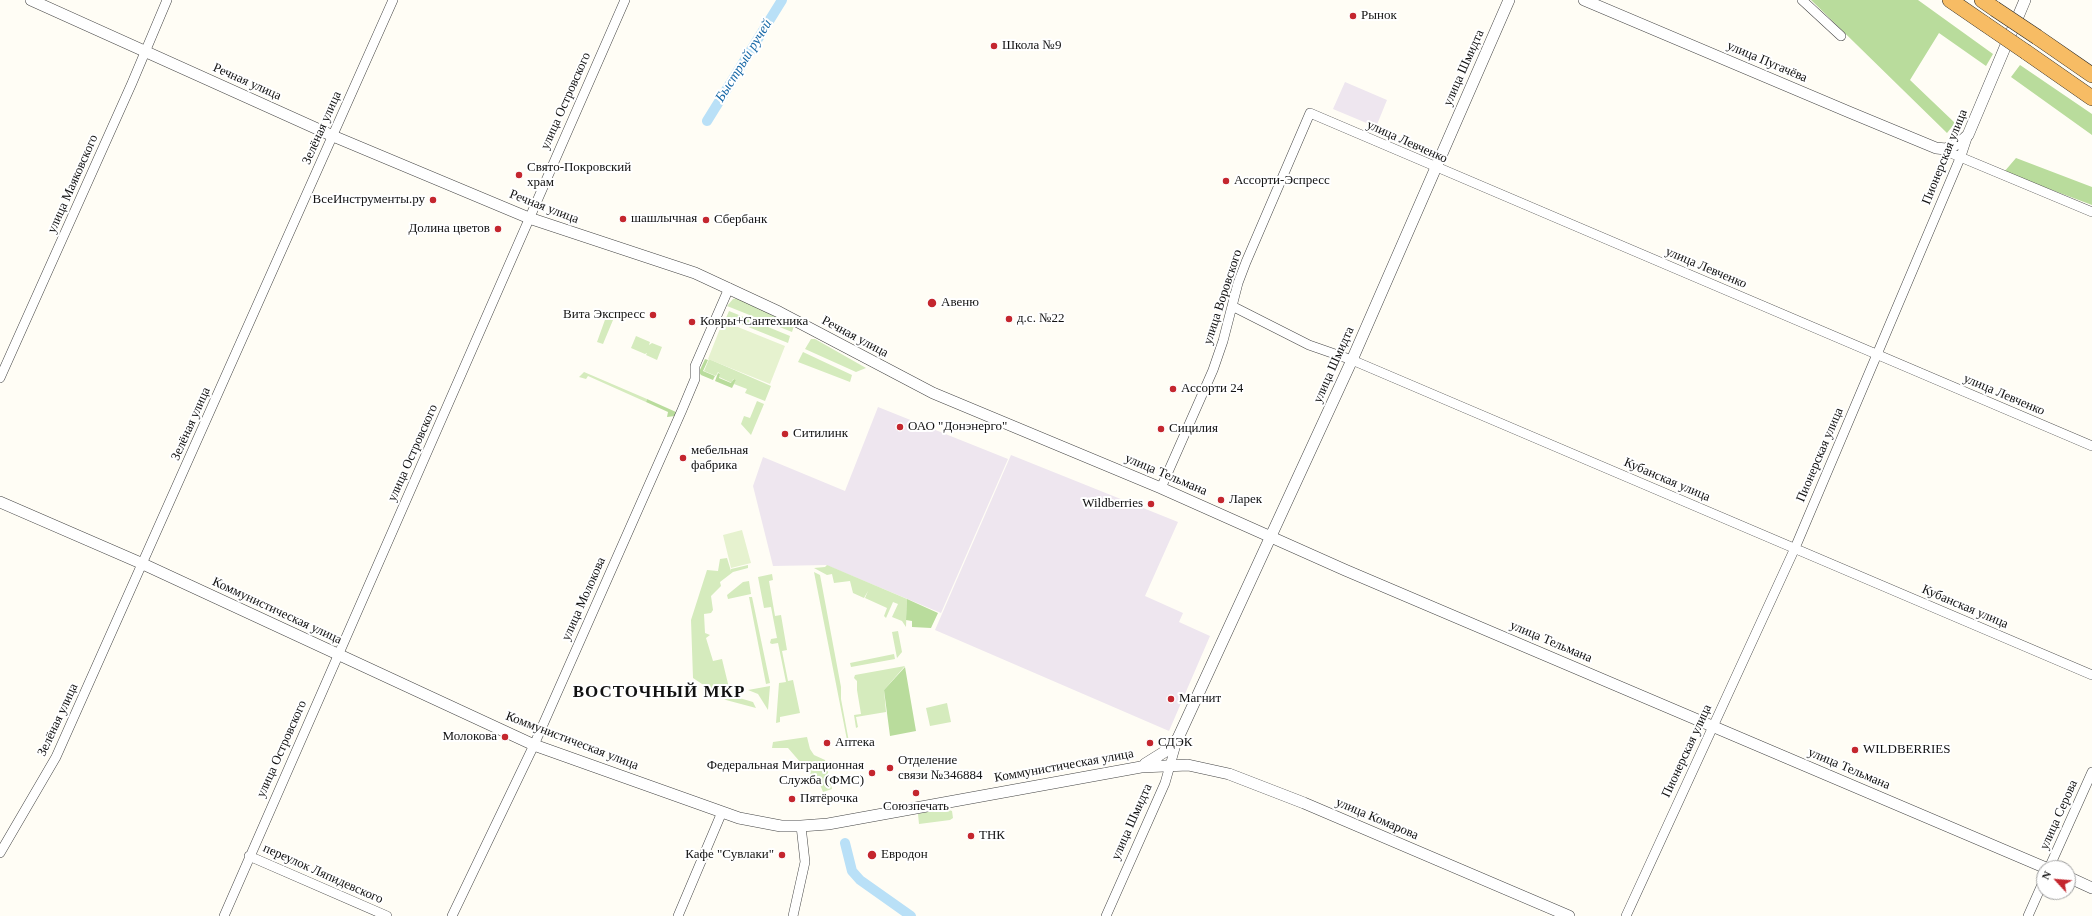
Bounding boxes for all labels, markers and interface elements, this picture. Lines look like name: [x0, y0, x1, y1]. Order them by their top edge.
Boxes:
place label: Рынок: [1361, 8, 1397, 24]
marker: Рынок: [1348, 11, 1358, 21]
water label: Быстрый ручей: [712, 17, 776, 105]
street label: улица Шмидта: [1440, 27, 1488, 109]
place label: Школа №9: [1002, 38, 1062, 54]
street label: улица Пугачёва: [1724, 38, 1810, 86]
marker: Школа №9: [989, 41, 999, 51]
street label: улица Островского: [538, 50, 594, 152]
street label: Речная улица: [210, 60, 284, 104]
street label: Зелёная улица: [299, 89, 345, 167]
street label: Пионерская улица: [1919, 107, 1971, 207]
street label: улица Левченко: [1364, 117, 1450, 167]
street label: улица Маяковского: [44, 132, 102, 236]
place label: Свято-Покровский храм: [527, 160, 631, 191]
marker: Свято-Покровский храм: [514, 170, 524, 180]
place label: Ассорти-Эспресс: [1234, 173, 1330, 189]
marker: Ассорти-Эспресс: [1221, 176, 1231, 186]
street label: Речная улица: [507, 187, 581, 227]
place label: ВсеИнструменты.ру: [313, 192, 425, 208]
marker: ВсеИнструменты.ру: [428, 195, 438, 205]
place label: шашлычная: [631, 211, 697, 227]
place label: Сбербанк: [714, 212, 767, 228]
marker: шашлычная: [618, 214, 628, 224]
marker: Сбербанк: [701, 215, 711, 225]
place label: Долина цветов: [408, 221, 490, 237]
marker: Долина цветов: [493, 224, 503, 234]
street label: улица Левченко: [1663, 244, 1749, 292]
street label: улица Воровского: [1200, 248, 1246, 346]
place label: Авеню: [941, 295, 979, 311]
marker: Авеню: [926, 297, 938, 309]
place label: Вита Экспресс: [563, 307, 645, 323]
marker: Вита Экспресс: [648, 310, 658, 320]
place label: д.с. №22: [1017, 311, 1065, 327]
street label: Речная улица: [819, 313, 891, 361]
place label: Ковры+Сантехника: [700, 314, 808, 330]
marker: д.с. №22: [1004, 314, 1014, 324]
marker: Ковры+Сантехника: [687, 317, 697, 327]
street label: улица Шмидта: [1310, 324, 1358, 406]
street label: улица Левченко: [1961, 371, 2047, 419]
place label: Ассорти 24: [1181, 381, 1243, 397]
marker: Ассорти 24: [1168, 384, 1178, 394]
street label: Зелёная улица: [168, 385, 214, 463]
street label: улица Островского: [385, 402, 441, 504]
street label: Пионерская улица: [1793, 405, 1847, 505]
place label: ОАО "Донэнерго": [908, 419, 1007, 435]
place label: Сицилия: [1169, 421, 1218, 437]
marker: ОАО "Донэнерго": [895, 422, 905, 432]
marker: Сицилия: [1156, 424, 1166, 434]
place label: Ситилинк: [793, 426, 848, 442]
marker: Ситилинк: [780, 429, 790, 439]
place label: мебельная фабрика: [691, 443, 748, 474]
street label: улица Тельмана: [1123, 451, 1209, 499]
marker: мебельная фабрика: [678, 453, 688, 463]
street label: Кубанская улица: [1621, 455, 1713, 505]
place label: Ларек: [1229, 492, 1262, 508]
marker: Ларек: [1216, 495, 1226, 505]
place label: Wildberries: [1082, 496, 1143, 512]
marker: Wildberries: [1146, 499, 1156, 509]
street label: улица Молокова: [559, 555, 609, 643]
street label: Коммунистическая улица: [210, 574, 344, 648]
street label: Кубанская улица: [1919, 582, 2011, 632]
street label: улица Тельмана: [1508, 618, 1594, 666]
street label: Зелёная улица: [34, 681, 82, 759]
district label: ВОСТОЧНЫЙ МКР: [573, 683, 745, 703]
place label: Магнит: [1179, 691, 1221, 707]
marker: Магнит: [1166, 694, 1176, 704]
street label: улица Островского: [254, 698, 310, 800]
street label: Пионерская улица: [1659, 702, 1715, 800]
street label: Коммунистическая улица: [503, 708, 641, 774]
place label: Молокова: [443, 729, 497, 745]
marker: Молокова: [500, 732, 510, 742]
place label: Аптека: [835, 735, 875, 751]
place label: СДЭК: [1158, 735, 1192, 751]
marker: Аптека: [822, 738, 832, 748]
marker: СДЭК: [1145, 738, 1155, 748]
place label: WILDBERRIES: [1863, 742, 1950, 758]
street label: улица Тельмана: [1806, 745, 1892, 793]
marker: WILDBERRIES: [1850, 745, 1860, 755]
street label: Коммунистическая улица: [993, 746, 1135, 786]
place label: Отделение связи №346884: [898, 753, 982, 784]
place label: Федеральная Миграционная Служба (ФМС): [707, 758, 864, 789]
marker: Отделение связи №346884: [885, 763, 895, 773]
marker: Федеральная Миграционная Служба (ФМС): [867, 768, 877, 778]
street label: улица Серова: [2037, 778, 2081, 852]
street label: улица Шмидта: [1108, 781, 1156, 863]
marker: Союзпечать: [911, 788, 921, 798]
place label: Пятёрочка: [800, 791, 858, 807]
marker: Пятёрочка: [787, 794, 797, 804]
street label: улица Комарова: [1333, 795, 1421, 843]
place label: Союзпечать: [883, 799, 949, 815]
place label: ТНК: [979, 828, 1005, 844]
marker: ТНК: [966, 831, 976, 841]
street label: переулок Ляпидевского: [261, 840, 385, 908]
place label: Кафе "Сувлаки": [685, 847, 774, 863]
place label: Евродон: [881, 847, 928, 863]
marker: Евродон: [866, 849, 878, 861]
marker: Кафе "Сувлаки": [777, 850, 787, 860]
north arrow: [2036, 860, 2076, 900]
text: N: [2039, 869, 2053, 881]

